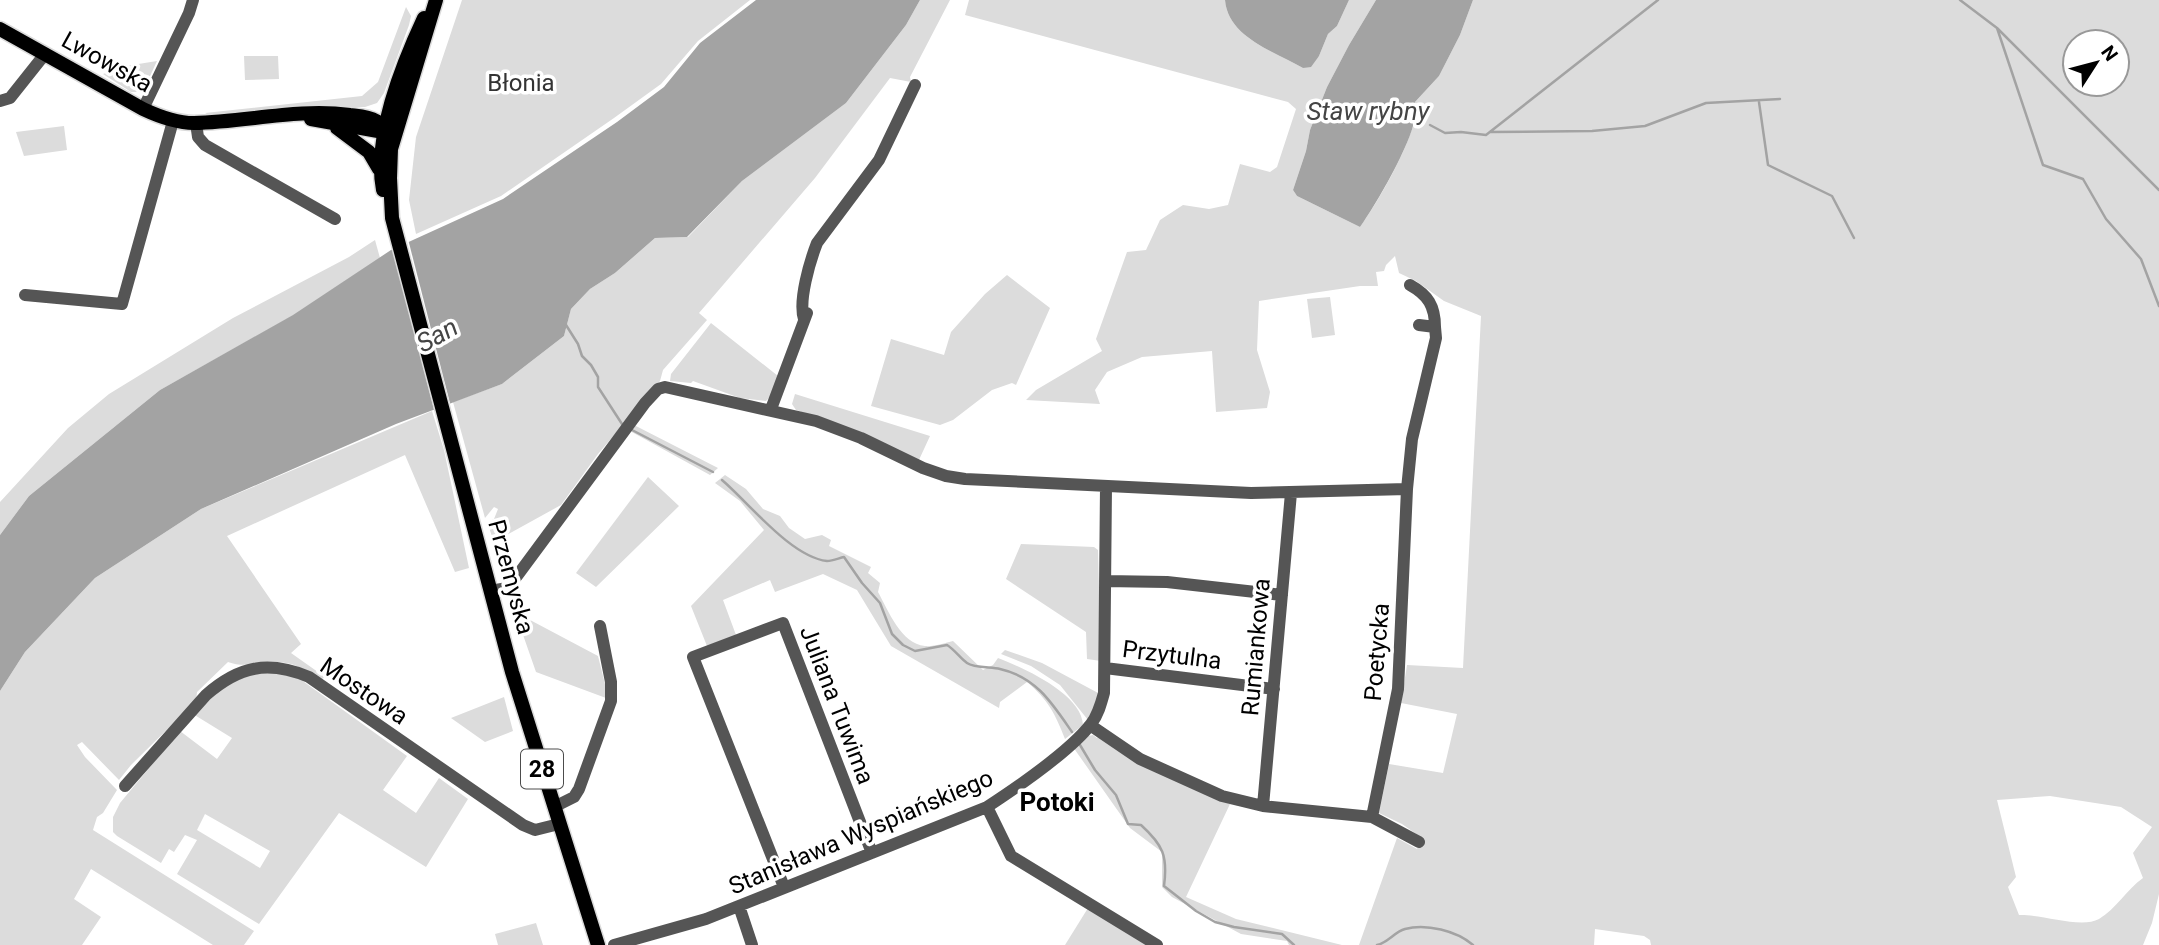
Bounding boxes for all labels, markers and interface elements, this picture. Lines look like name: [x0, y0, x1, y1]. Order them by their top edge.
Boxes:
street label: Lwowska: [57, 26, 157, 98]
north arrow: [2061, 28, 2131, 98]
text: N: [2096, 41, 2123, 65]
park label: Błonia: [487, 69, 555, 97]
water label: Staw rybny: [1306, 96, 1431, 126]
water label: San: [411, 312, 463, 358]
street label: Przemyska: [482, 517, 540, 637]
street label: Rumiankowa: [1236, 577, 1276, 717]
street label: Poetycka: [1359, 602, 1395, 702]
street label: Juliana Tuwima: [794, 622, 880, 788]
street label: Przytulna: [1121, 635, 1223, 675]
street label: Mostowa: [315, 652, 413, 730]
road number: 28: [521, 750, 563, 789]
street label: Stanisława Wyspiańskiego: [725, 764, 997, 900]
district label: Potoki: [1019, 787, 1095, 817]

